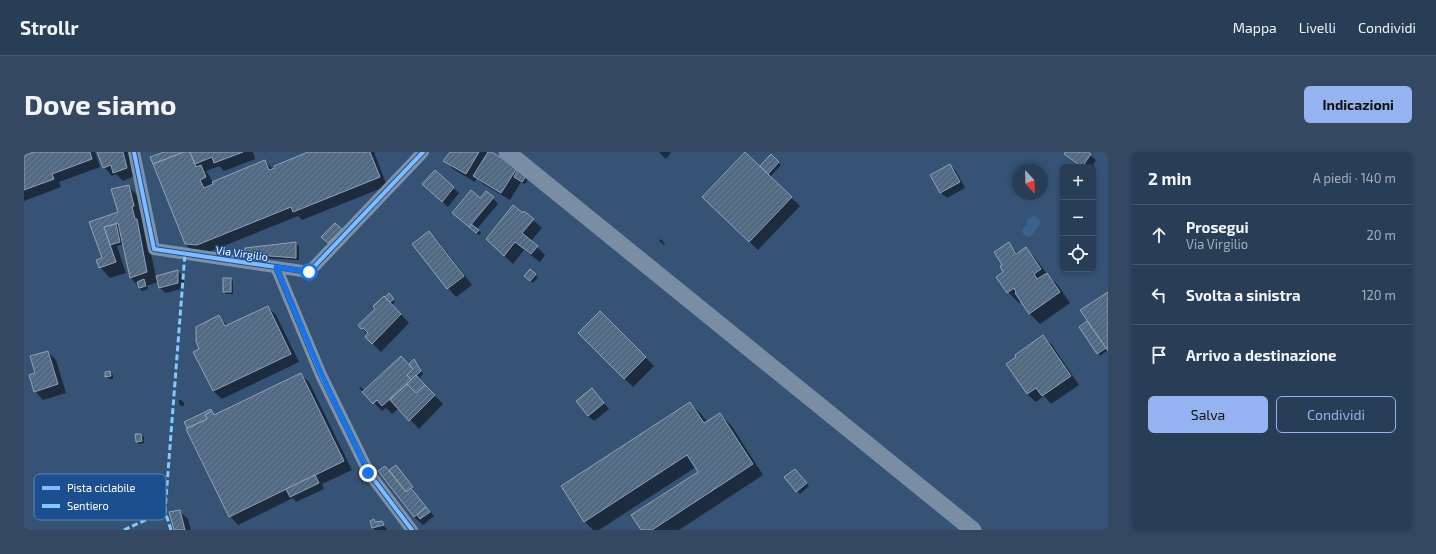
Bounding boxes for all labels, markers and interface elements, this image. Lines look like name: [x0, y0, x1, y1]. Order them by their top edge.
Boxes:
text: Strollr: [20, 16, 79, 39]
text: Mappa: [1233, 19, 1277, 36]
text: Livelli: [1299, 19, 1336, 36]
text: Condividi: [1358, 19, 1416, 36]
button: Indicazioni: [1304, 86, 1412, 123]
text: Dove siamo: [24, 87, 177, 121]
north arrow: [1012, 164, 1048, 200]
map controls: [1060, 164, 1096, 272]
button: +: [1060, 164, 1096, 200]
text: 2 min: [1148, 168, 1191, 188]
text: A piedi · 140 m: [1313, 170, 1396, 186]
button: −: [1060, 200, 1096, 236]
text: Prosegui: [1186, 218, 1249, 236]
icon: ahead: [1148, 224, 1170, 246]
text: 20 m: [1367, 227, 1396, 243]
button: locate: [1060, 236, 1096, 272]
text: Via Virgilio: [1186, 236, 1248, 252]
street label: Via Virgilio: [215, 243, 269, 263]
route start: [300, 263, 318, 281]
icon: left: [1148, 284, 1170, 306]
text: Svolta a sinistra: [1186, 286, 1301, 304]
text: 120 m: [1361, 287, 1396, 303]
icon: arrive: [1148, 344, 1170, 366]
text: Arrivo a destinazione: [1186, 346, 1337, 364]
button: Salva: [1148, 396, 1268, 433]
button: Condividi: [1276, 396, 1396, 433]
route end: [359, 464, 377, 482]
legend: [34, 474, 166, 520]
text: Pista ciclabile: [67, 481, 136, 494]
text: Sentiero: [67, 499, 109, 512]

